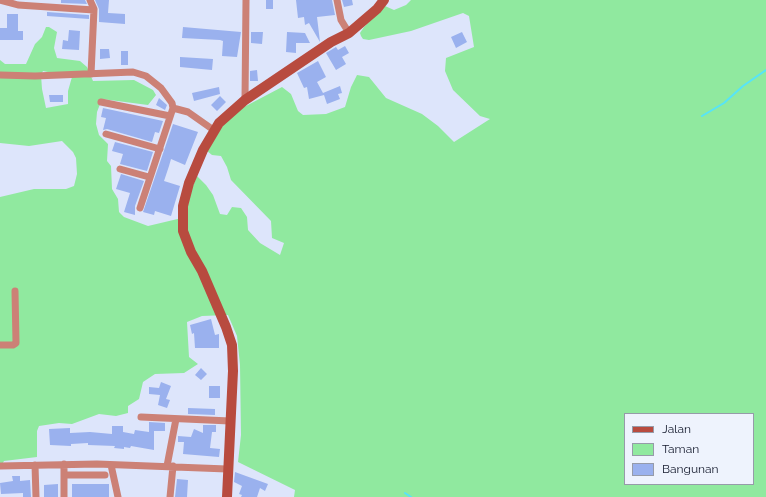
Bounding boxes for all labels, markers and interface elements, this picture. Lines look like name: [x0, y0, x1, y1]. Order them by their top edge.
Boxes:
legend: [624, 413, 754, 485]
text: Jalan: [662, 422, 691, 436]
text: Taman: [662, 442, 699, 456]
text: Bangunan: [662, 462, 719, 476]

